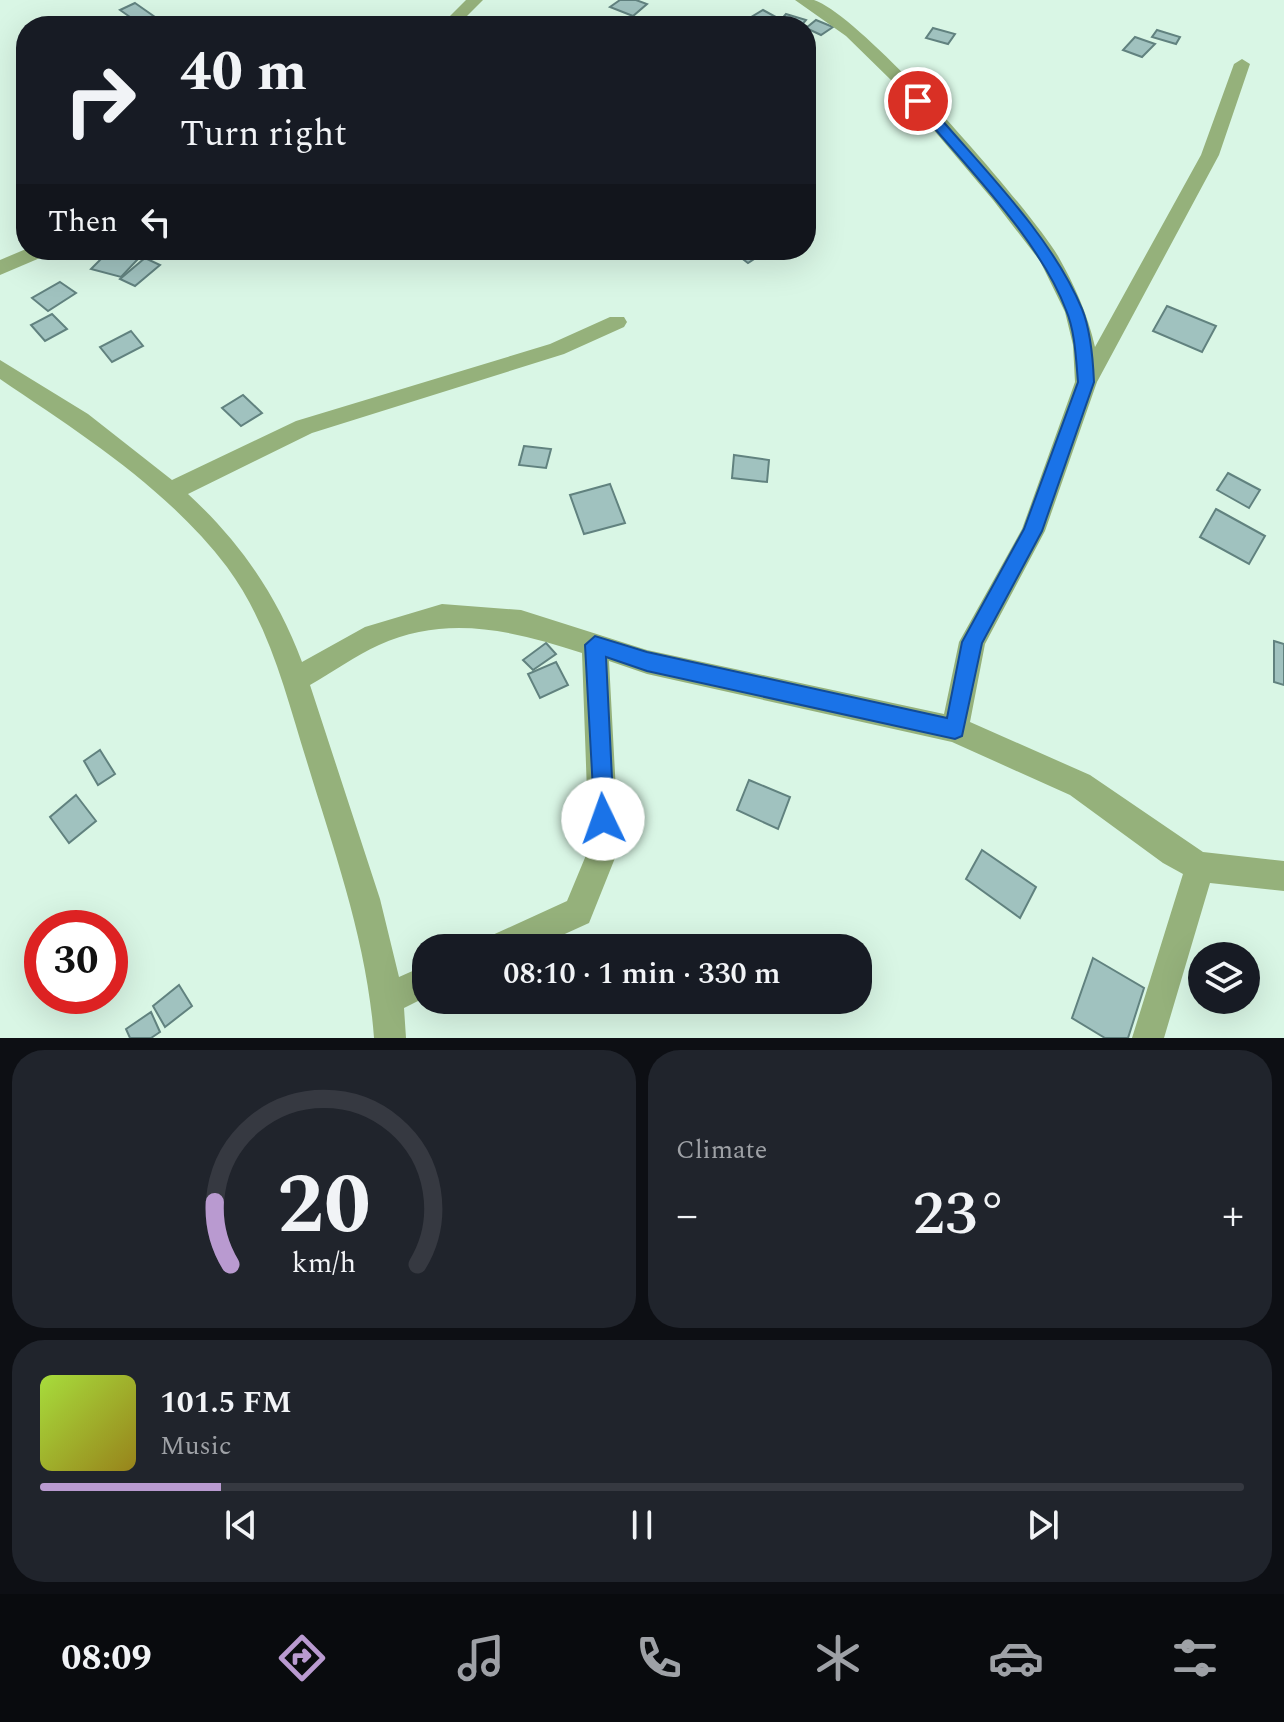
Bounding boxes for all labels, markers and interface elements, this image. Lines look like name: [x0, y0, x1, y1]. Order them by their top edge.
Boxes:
text: 40 m: [180, 30, 307, 115]
icon: right: [48, 48, 152, 152]
pin: [884, 67, 952, 135]
icon: arrive: [896, 79, 940, 123]
text: Turn right: [180, 107, 347, 162]
text: Then: [48, 199, 118, 245]
icon: left: [134, 200, 178, 244]
position arrow: [561, 777, 645, 861]
speed limit sign: 30: [24, 910, 128, 1014]
map controls: [1188, 942, 1260, 1014]
button: layers: [1188, 942, 1260, 1014]
text: 08:10 · 1 min · 330 m: [503, 951, 781, 997]
text: Climate: [676, 1130, 767, 1170]
text: 20: [277, 1143, 371, 1270]
text: 23°: [913, 1169, 1007, 1261]
text: −: [676, 1182, 698, 1249]
text: +: [1222, 1182, 1244, 1249]
text: km/h: [292, 1242, 356, 1285]
text: 101.5 FM: [160, 1380, 292, 1426]
text: Music: [160, 1426, 231, 1466]
icon: previous: [219, 1503, 263, 1547]
icon: pause: [620, 1503, 664, 1547]
icon: next: [1021, 1503, 1065, 1547]
icon: directions: [274, 1630, 330, 1686]
icon: music: [453, 1630, 509, 1686]
icon: phone: [631, 1630, 687, 1686]
icon: climate: [810, 1630, 866, 1686]
icon: car: [988, 1630, 1044, 1686]
icon: filters: [1167, 1630, 1223, 1686]
text: 08:09: [61, 1631, 152, 1686]

